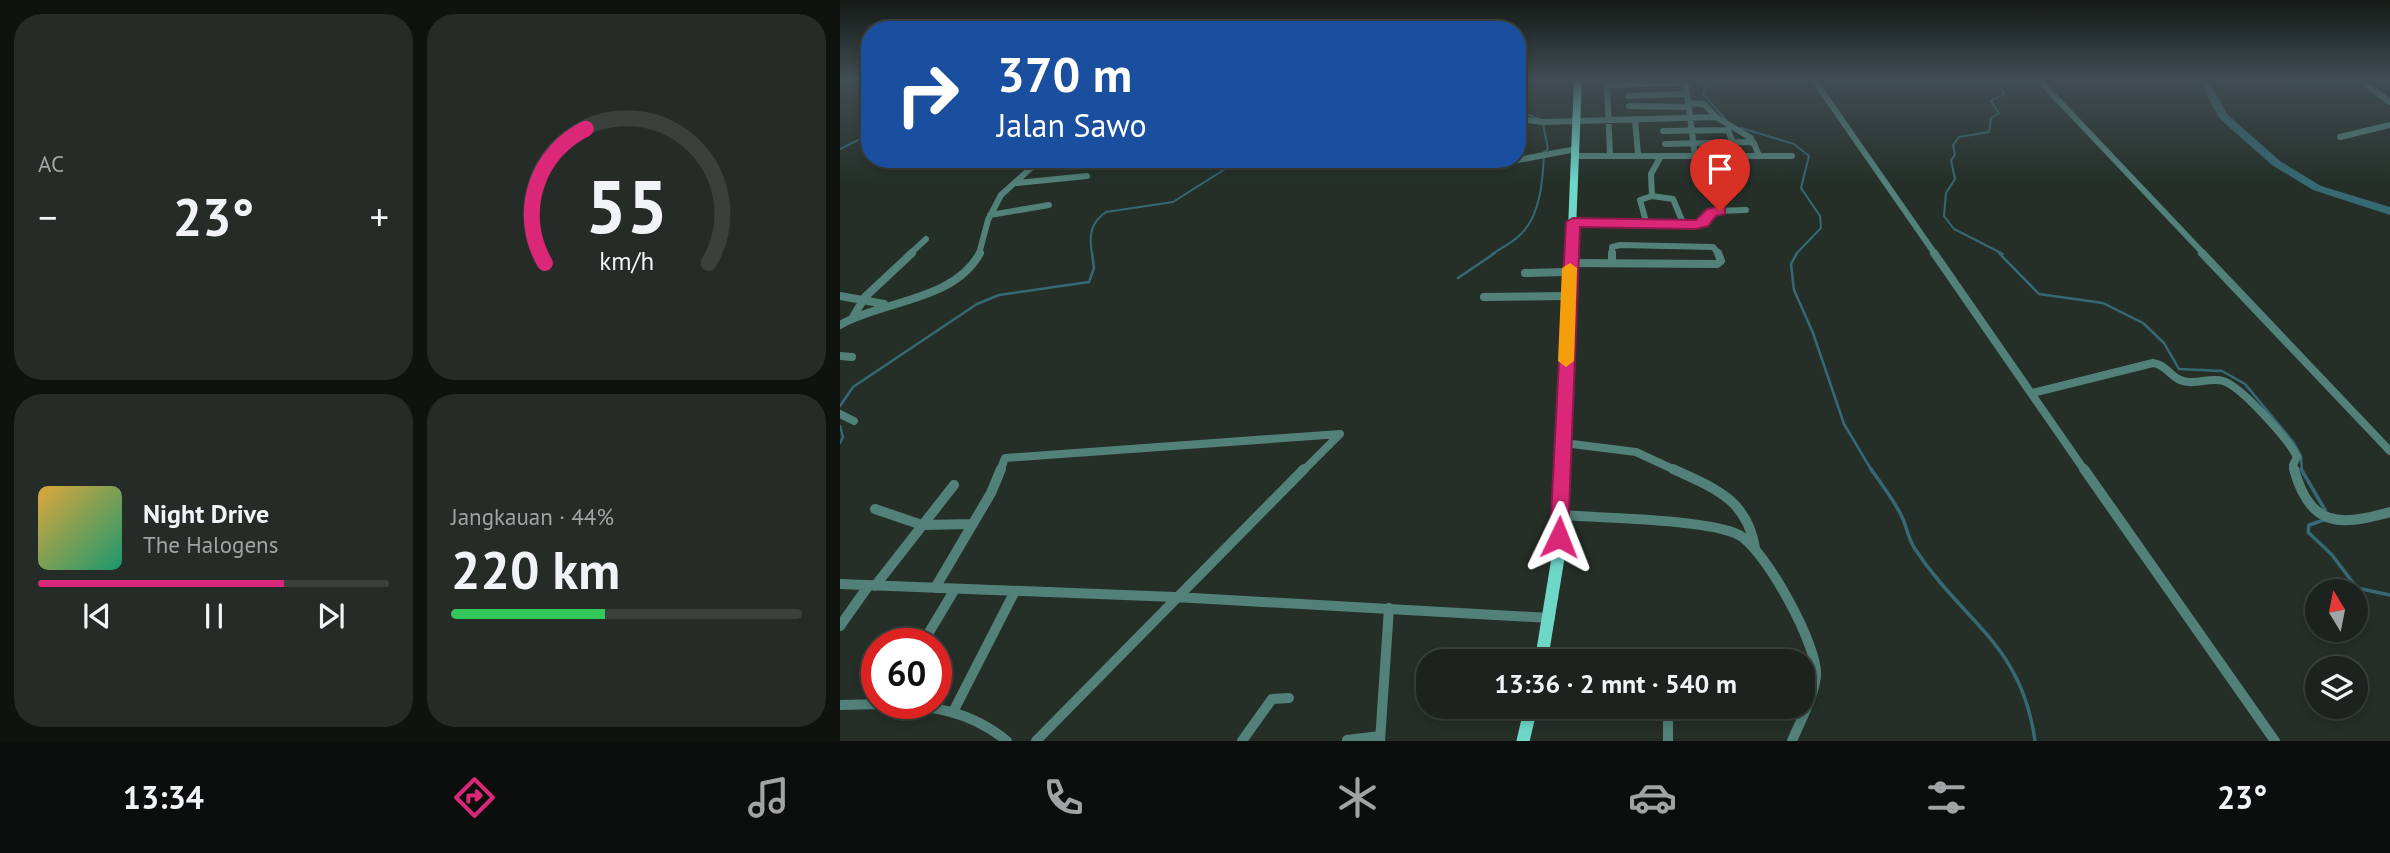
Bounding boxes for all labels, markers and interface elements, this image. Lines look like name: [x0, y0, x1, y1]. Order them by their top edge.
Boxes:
text: 370 m: [997, 42, 1132, 106]
icon: right: [882, 49, 973, 140]
text: Jalan Sawo: [997, 104, 1147, 146]
pin: [1690, 139, 1750, 211]
text: AC: [38, 149, 64, 178]
icon: arrive: [1701, 150, 1739, 188]
text: 55: [585, 159, 668, 253]
text: 23°: [173, 183, 254, 250]
text: −: [38, 192, 57, 241]
text: +: [370, 192, 389, 241]
text: km/h: [599, 245, 654, 277]
text: Night Drive: [143, 497, 269, 530]
position arrow: [1522, 500, 1596, 574]
text: Jangkauan · 44%: [451, 502, 614, 531]
text: The Halogens: [143, 530, 278, 559]
text: 220 km: [451, 536, 620, 603]
north arrow: [2305, 579, 2368, 642]
map controls: [2305, 579, 2368, 719]
icon: previous: [78, 597, 116, 635]
icon: pause: [195, 597, 233, 635]
icon: next: [312, 597, 350, 635]
speed limit sign: 60: [861, 628, 952, 719]
button: layers: [2305, 656, 2368, 719]
text: 13:36 · 2 mnt · 540 m: [1494, 667, 1737, 700]
icon: directions: [450, 773, 499, 822]
icon: music: [744, 773, 793, 822]
icon: phone: [1039, 773, 1088, 822]
icon: climate: [1333, 773, 1382, 822]
icon: car: [1628, 773, 1677, 822]
icon: filters: [1922, 773, 1971, 822]
text: 13:34: [123, 776, 204, 818]
text: 23°: [2217, 776, 2267, 818]

